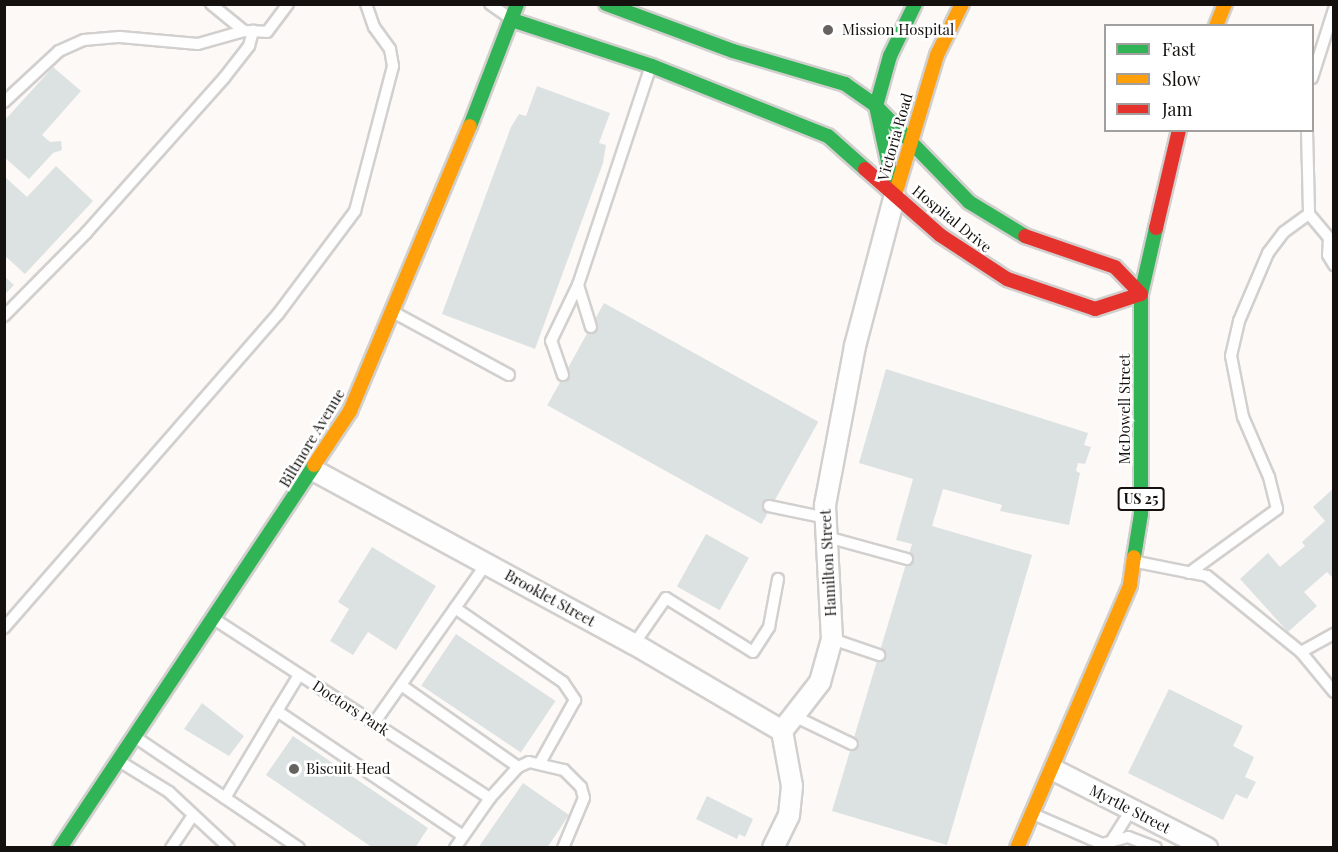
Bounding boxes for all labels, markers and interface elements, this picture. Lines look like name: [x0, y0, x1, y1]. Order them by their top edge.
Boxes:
marker: Mission Hospital: [819, 21, 837, 39]
place label: Mission Hospital: [842, 21, 954, 39]
legend: [1104, 24, 1314, 132]
text: Fast: [1162, 37, 1195, 61]
text: Slow: [1162, 67, 1200, 91]
street label: Victoria Road: [874, 91, 916, 183]
text: Jam: [1162, 97, 1192, 121]
street label: Hospital Drive: [909, 182, 995, 256]
street label: McDowell Street: [1116, 354, 1134, 464]
street label: Biltmore Avenue: [275, 385, 349, 491]
road number: US 25: [1117, 488, 1165, 510]
street label: Hamilton Street: [816, 509, 840, 617]
street label: Brooklet Street: [502, 566, 598, 630]
street label: Doctors Park: [309, 677, 393, 739]
place label: Biscuit Head: [306, 760, 391, 778]
marker: Biscuit Head: [287, 762, 301, 776]
street label: Myrtle Street: [1087, 781, 1173, 837]

